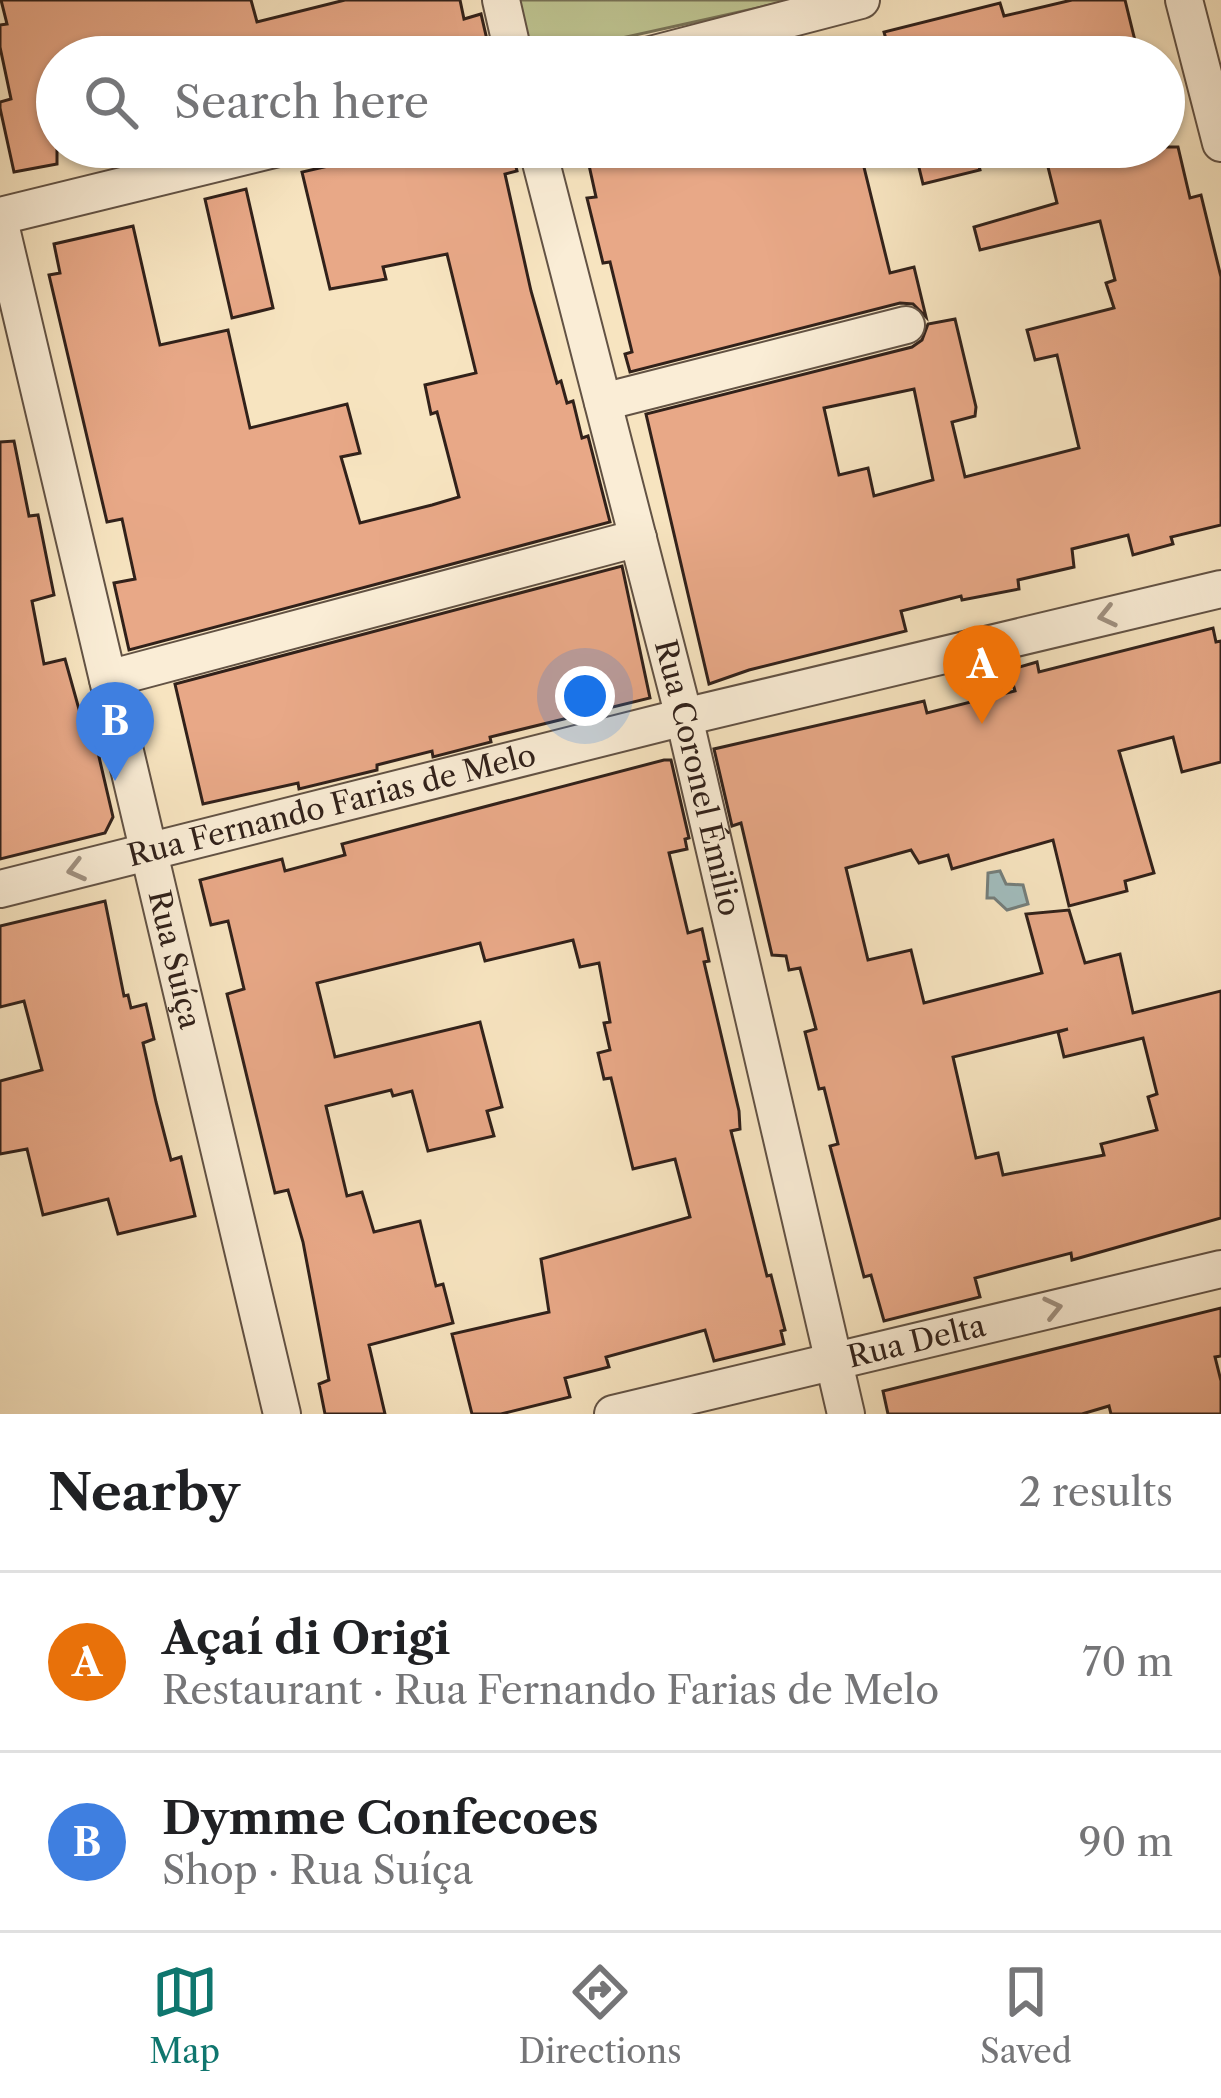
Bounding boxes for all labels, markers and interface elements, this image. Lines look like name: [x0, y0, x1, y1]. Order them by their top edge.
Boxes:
search box: [36, 36, 1185, 168]
icon: search: [78, 69, 144, 135]
text: Search here: [174, 74, 429, 130]
one-way arrow: [1098, 602, 1118, 627]
pin: A: [943, 625, 1021, 724]
street label: Rua Coronel Émilio: [647, 636, 749, 920]
your location: [555, 666, 615, 726]
pin: B: [76, 682, 154, 781]
street label: Rua Fernando Farias de Melo: [124, 736, 539, 874]
one-way arrow: [66, 856, 87, 881]
street label: Rua Suíça: [141, 886, 209, 1033]
one-way arrow: [1043, 1297, 1063, 1322]
street label: Rua Delta: [844, 1307, 989, 1375]
text: Nearby: [48, 1461, 240, 1523]
text: 2 results: [1019, 1468, 1173, 1516]
text: Açaí di Origi: [162, 1610, 450, 1666]
text: A: [72, 1638, 102, 1686]
text: 70 m: [1082, 1638, 1173, 1686]
text: Restaurant · Rua Fernando Farias de Melo: [162, 1666, 939, 1714]
text: Dymme Confecoes: [162, 1790, 599, 1846]
text: B: [73, 1818, 102, 1866]
text: 90 m: [1079, 1818, 1173, 1866]
text: Shop · Rua Suíça: [162, 1846, 473, 1894]
tab: Map: [149, 1959, 220, 2072]
tab: Directions: [519, 1959, 682, 2072]
tab: Saved: [980, 1959, 1072, 2072]

